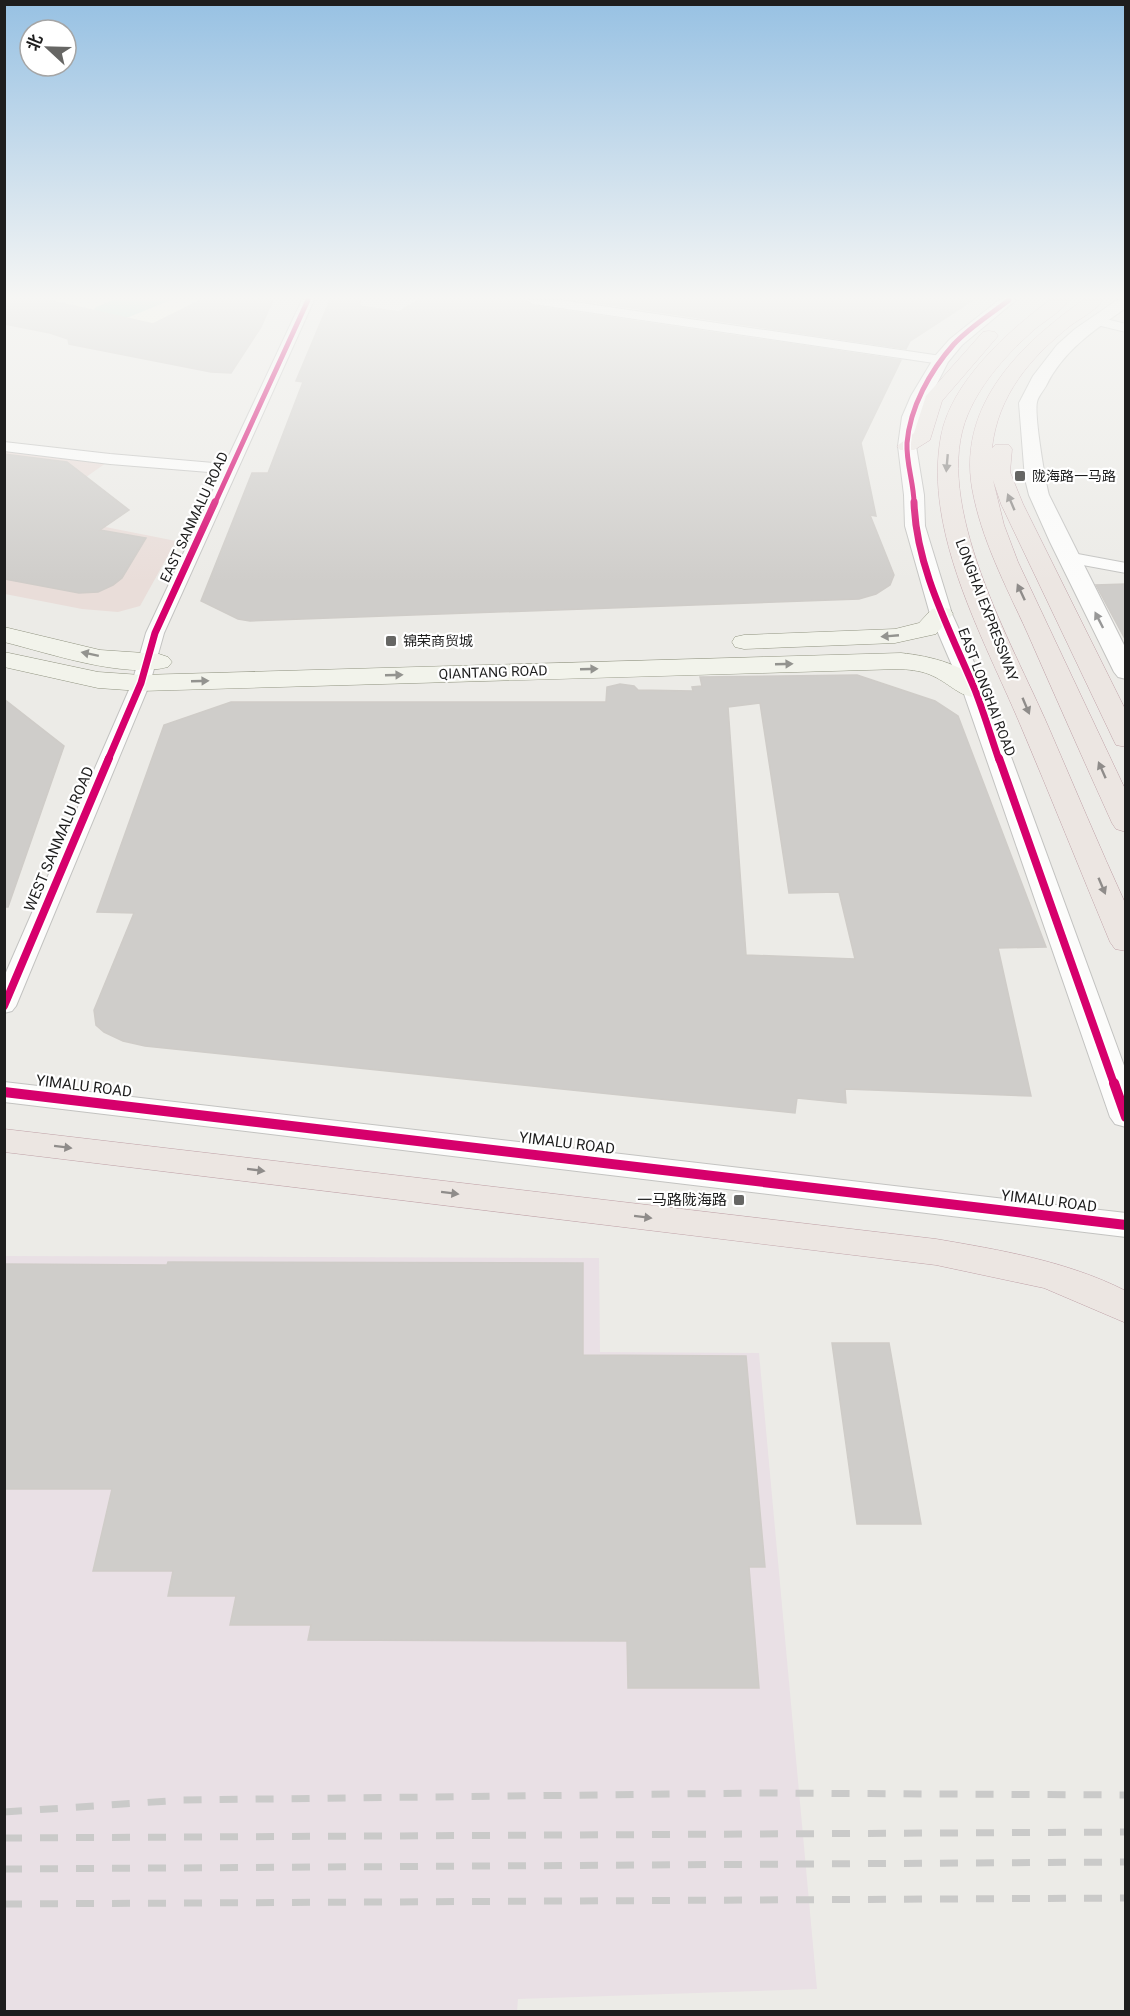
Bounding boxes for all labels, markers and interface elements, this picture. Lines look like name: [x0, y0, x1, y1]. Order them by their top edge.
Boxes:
north arrow: [18, 18, 78, 78]
text: 北: [23, 32, 46, 54]
street label: EAST SANMALU ROAD: [157, 449, 231, 585]
one-way arrow: [942, 453, 952, 472]
place label: 陇海路一马路: [1032, 468, 1116, 484]
marker: 陇海路一马路: [1013, 469, 1027, 483]
one-way arrow: [1006, 493, 1016, 511]
street label: LONGHAI EXPRESSWAY: [953, 537, 1022, 684]
one-way arrow: [1016, 584, 1025, 601]
one-way arrow: [1094, 611, 1104, 628]
street label: EAST LONGHAI ROAD: [955, 626, 1019, 758]
one-way arrow: [881, 631, 900, 641]
place label: 锦荣商贸城: [403, 633, 473, 649]
marker: 锦荣商贸城: [384, 634, 398, 648]
one-way arrow: [80, 649, 99, 658]
one-way arrow: [775, 659, 794, 668]
street label: QIANTANG ROAD: [438, 662, 548, 682]
one-way arrow: [580, 665, 599, 674]
one-way arrow: [385, 670, 404, 680]
one-way arrow: [190, 676, 209, 686]
one-way arrow: [1021, 697, 1031, 715]
one-way arrow: [1097, 760, 1107, 778]
street label: WEST SANMALU ROAD: [20, 764, 98, 914]
one-way arrow: [1097, 877, 1106, 894]
street label: YIMALU ROAD: [35, 1071, 133, 1101]
street label: YIMALU ROAD: [518, 1128, 616, 1158]
one-way arrow: [53, 1142, 72, 1152]
one-way arrow: [247, 1165, 266, 1175]
street label: YIMALU ROAD: [1000, 1186, 1098, 1216]
one-way arrow: [440, 1189, 459, 1198]
place label: 一马路陇海路: [637, 1191, 727, 1209]
marker: 一马路陇海路: [732, 1193, 746, 1207]
one-way arrow: [634, 1212, 653, 1221]

